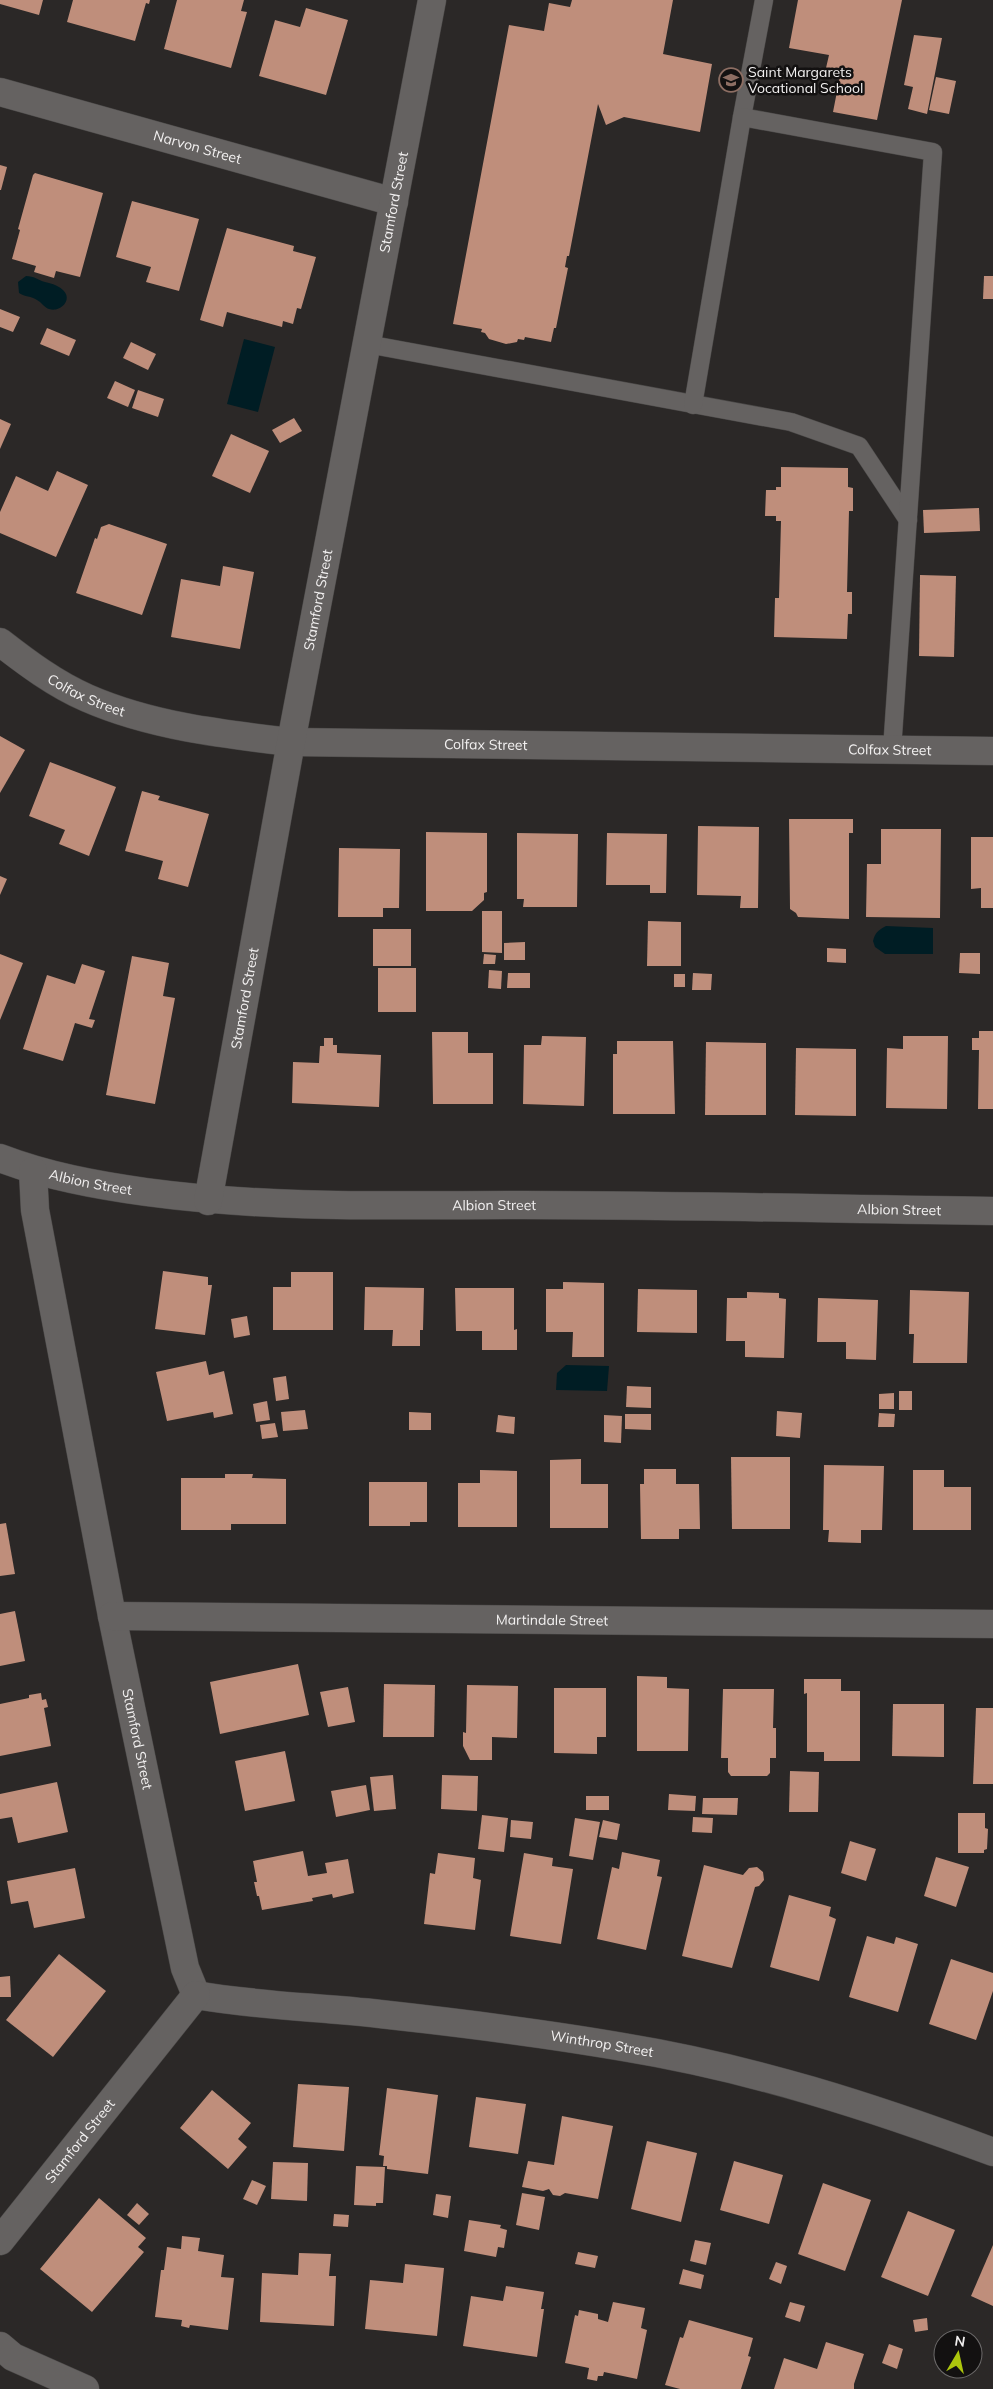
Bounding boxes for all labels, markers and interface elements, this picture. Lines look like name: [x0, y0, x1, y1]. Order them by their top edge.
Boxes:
place label: Saint Margarets Vocational School: [748, 63, 863, 97]
school or university icon: Saint Margarets Vocational School: [718, 67, 744, 93]
street label: Narvon Street: [152, 126, 243, 168]
street label: Stamford Street: [375, 150, 412, 254]
street label: Stamford Street: [300, 548, 336, 652]
street label: Colfax Street: [44, 670, 127, 721]
street label: Colfax Street: [444, 735, 528, 754]
street label: Colfax Street: [848, 740, 932, 759]
street label: Stamford Street: [227, 946, 263, 1050]
street label: Albion Street: [47, 1165, 133, 1199]
street label: Albion Street: [452, 1196, 536, 1214]
street label: Albion Street: [857, 1200, 941, 1219]
street label: Martindale Street: [496, 1610, 608, 1630]
street label: Stamford Street: [118, 1687, 157, 1791]
street label: Winthrop Street: [549, 2026, 655, 2061]
street label: Stamford Street: [41, 2095, 119, 2187]
north arrow: [933, 2329, 983, 2379]
text: N: [953, 2331, 967, 2351]

